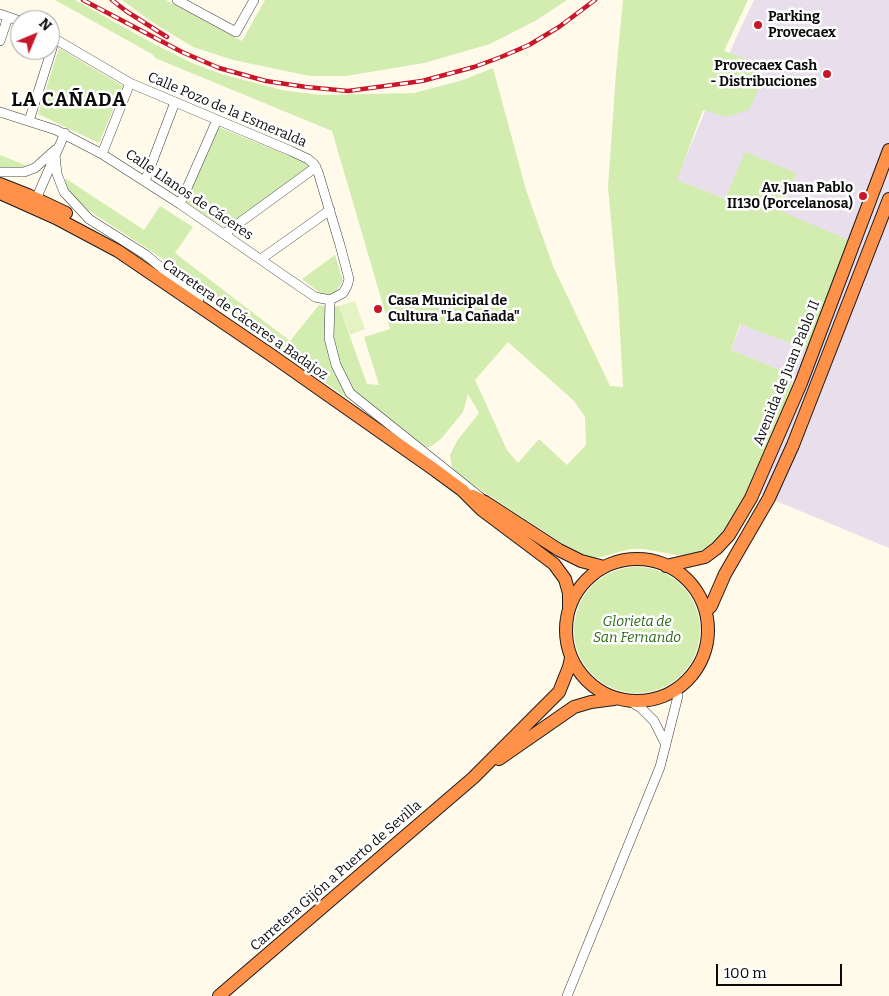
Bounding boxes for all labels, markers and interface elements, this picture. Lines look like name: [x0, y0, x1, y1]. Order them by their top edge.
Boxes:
place label: Parking Provecaex: [768, 9, 836, 41]
north arrow: [10, 10, 60, 60]
text: N: [35, 15, 55, 35]
marker: Parking Provecaex: [752, 19, 764, 31]
place label: Provecaex Cash - Distribuciones: [710, 58, 817, 90]
marker: Provecaex Cash - Distribuciones: [821, 68, 833, 80]
street label: Calle Pozo de la Esmeralda: [145, 69, 309, 151]
district label: LA CAÑADA: [10, 90, 128, 112]
street label: Calle Llanos de Cáceres: [122, 146, 256, 244]
place label: Av. Juan Pablo II130 (Porcelanosa): [727, 180, 853, 212]
marker: Av. Juan Pablo II130 (Porcelanosa): [857, 190, 869, 202]
street label: Carretera de Cáceres a Badajoz: [159, 256, 331, 384]
place label: Casa Municipal de Cultura "La Cañada": [388, 293, 520, 326]
street label: Avenida de Juan Pablo II: [750, 298, 824, 448]
marker: Casa Municipal de Cultura "La Cañada": [372, 303, 384, 315]
park label: Glorieta de San Fernando: [593, 614, 681, 646]
street label: Carretera Gijón a Puerto de Sevilla: [247, 797, 425, 955]
scale bar: [719, 954, 845, 986]
text: 100 m: [724, 964, 767, 982]

